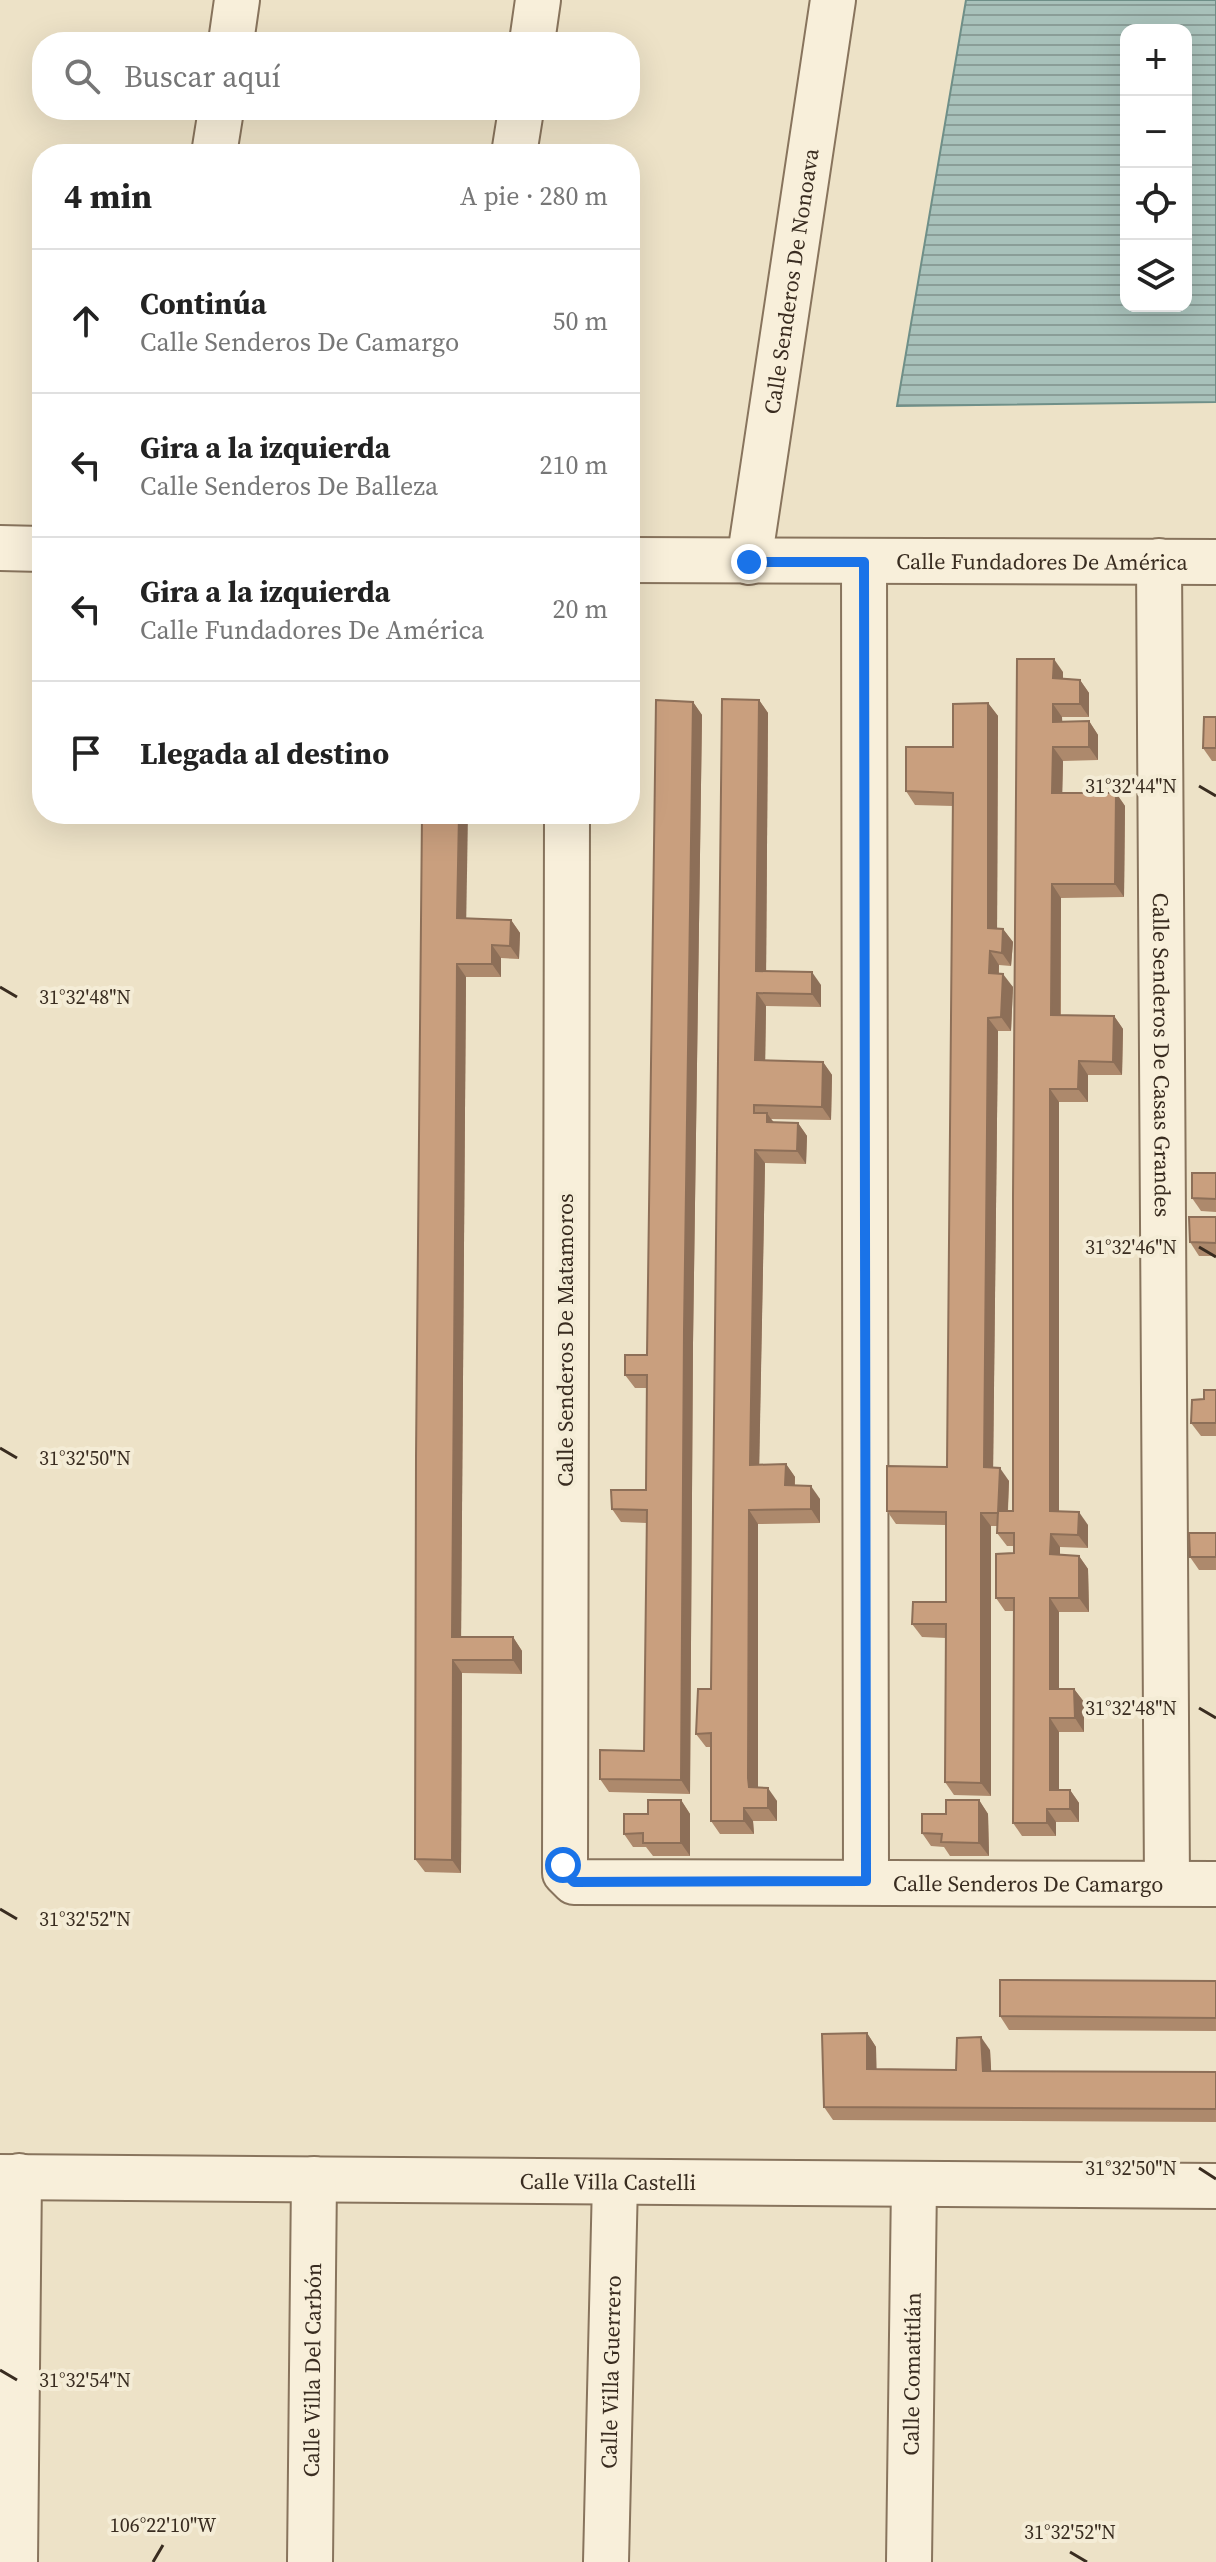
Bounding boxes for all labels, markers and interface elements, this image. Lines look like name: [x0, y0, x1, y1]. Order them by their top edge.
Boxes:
map controls: [1120, 24, 1192, 312]
button: +: [1120, 24, 1192, 96]
search box: [32, 32, 640, 120]
icon: search: [60, 54, 104, 98]
text: Buscar aquí: [124, 56, 281, 97]
button: −: [1120, 96, 1192, 168]
street label: Calle Senderos De Nonoava: [756, 146, 826, 416]
button: locate: [1120, 168, 1192, 240]
text: 4 min: [64, 173, 152, 219]
text: A pie · 280 m: [460, 178, 608, 214]
button: layers: [1120, 240, 1192, 312]
text: Continúa: [140, 283, 267, 324]
icon: ahead: [64, 299, 108, 343]
text: 50 m: [553, 303, 608, 339]
text: Calle Senderos De Camargo: [140, 324, 459, 360]
text: Gira a la izquierda: [140, 427, 390, 468]
icon: left: [64, 443, 108, 487]
text: 210 m: [540, 447, 608, 483]
text: Calle Senderos De Balleza: [140, 468, 438, 504]
route end: [731, 544, 767, 580]
street label: Calle Fundadores De América: [896, 546, 1189, 577]
text: Gira a la izquierda: [140, 571, 390, 612]
icon: left: [64, 587, 108, 631]
text: 20 m: [553, 591, 608, 627]
text: Calle Fundadores De América: [140, 612, 484, 648]
icon: arrive: [64, 731, 108, 775]
text: Llegada al destino: [140, 733, 389, 774]
text: 31°32'44"N: [1085, 772, 1177, 800]
street label: Calle Senderos De Casas Grandes: [1146, 893, 1178, 1217]
text: 31°32'48"N: [39, 983, 131, 1011]
street label: Calle Senderos De Matamoros: [550, 1193, 580, 1487]
text: 31°32'46"N: [1085, 1233, 1177, 1261]
text: 31°32'50"N: [39, 1444, 131, 1472]
text: 31°32'48"N: [1085, 1694, 1177, 1722]
route start: [545, 1847, 581, 1883]
street label: Calle Senderos De Camargo: [893, 1868, 1163, 1899]
text: 31°32'52"N: [39, 1905, 131, 1933]
text: 31°32'50"N: [1085, 2154, 1177, 2182]
street label: Calle Villa Castelli: [520, 2166, 696, 2197]
street label: Calle Villa Del Carbón: [296, 2263, 328, 2477]
street label: Calle Villa Guerrero: [593, 2275, 628, 2469]
street label: Calle Comatitlán: [895, 2292, 928, 2456]
text: 31°32'54"N: [39, 2366, 131, 2394]
text: 106°22'10"W: [110, 2511, 217, 2539]
text: 31°32'52"N: [1024, 2518, 1116, 2546]

